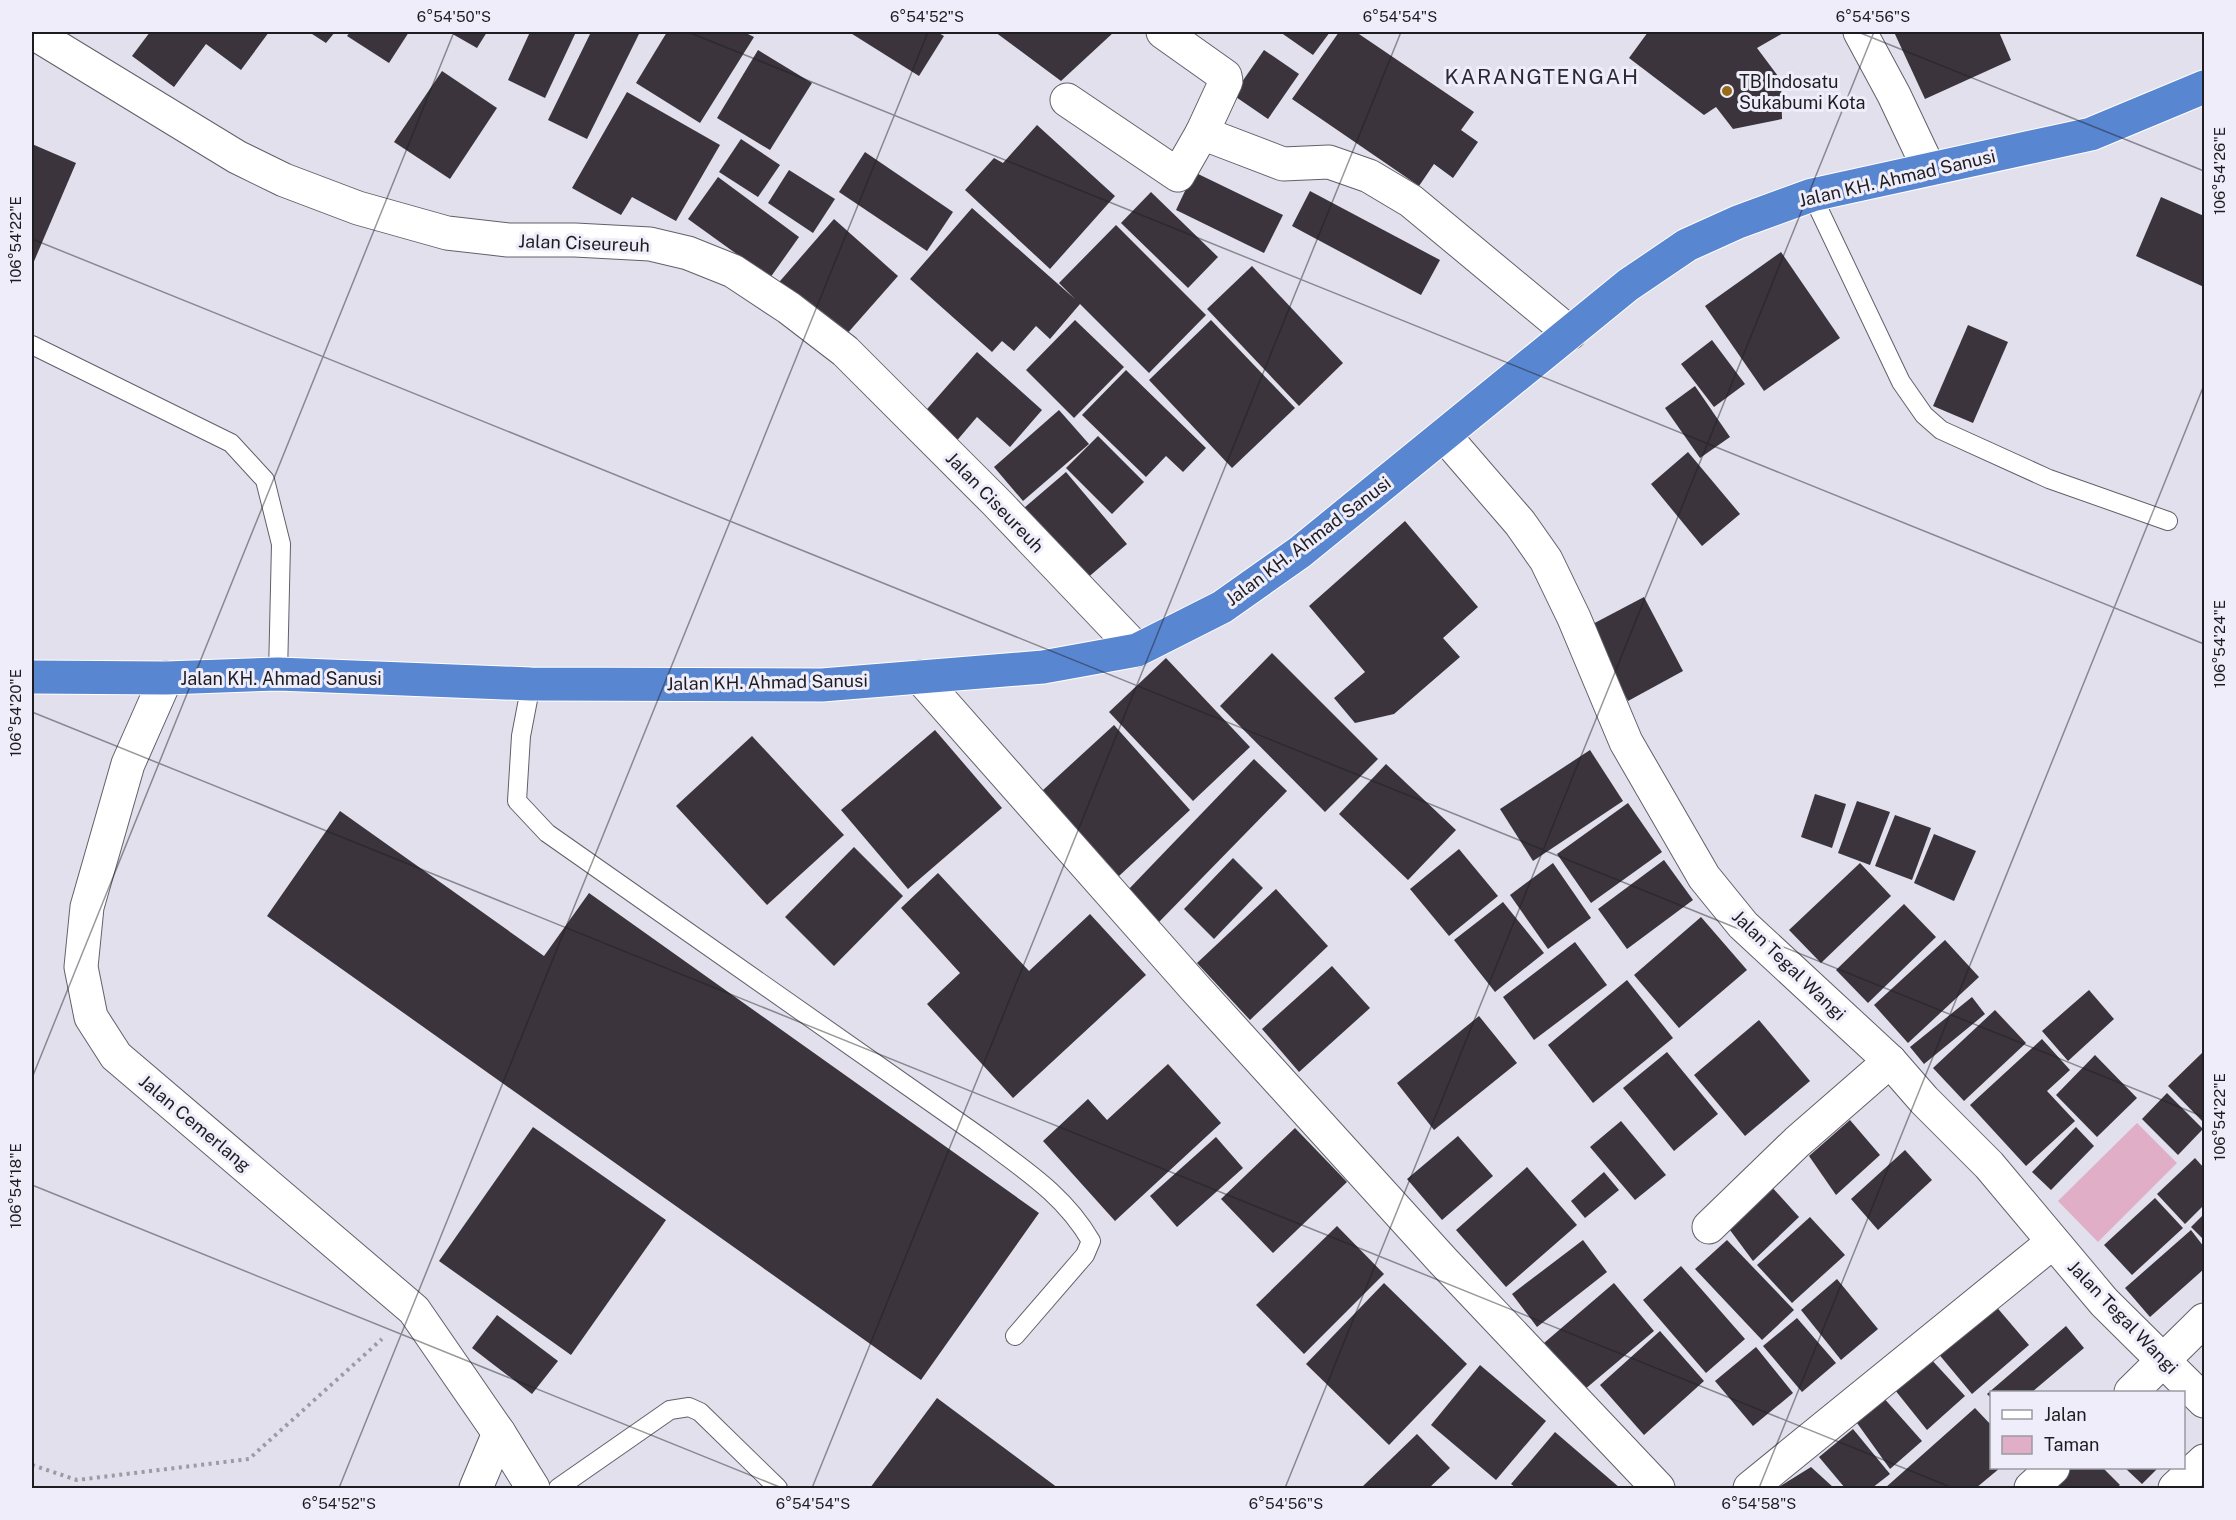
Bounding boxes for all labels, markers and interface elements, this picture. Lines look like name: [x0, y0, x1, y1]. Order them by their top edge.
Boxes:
text: 6°54'50"S: [417, 8, 491, 25]
text: 6°54'52"S: [890, 8, 964, 25]
text: 6°54'54"S: [1363, 8, 1437, 25]
text: 6°54'56"S: [1836, 8, 1910, 25]
district label: KARANGTENGAH: [1445, 64, 1640, 89]
place label: TB Indosatu Sukabumi Kota: [1739, 71, 1866, 113]
marker: TB Indosatu Sukabumi Kota: [1720, 84, 1734, 98]
text: 106°54'26"E: [2211, 127, 2228, 215]
street label: Jalan KH. Ahmad Sanusi: [1796, 145, 1998, 211]
text: 106°54'22"E: [7, 196, 24, 284]
street label: Jalan Ciseureuh: [518, 230, 650, 256]
street label: Jalan Ciseureuh: [942, 447, 1048, 557]
street label: Jalan KH. Ahmad Sanusi: [1221, 472, 1395, 610]
text: 106°54'24"E: [2211, 600, 2228, 688]
street label: Jalan KH. Ahmad Sanusi: [180, 668, 382, 689]
text: 106°54'20"E: [7, 669, 24, 757]
street label: Jalan KH. Ahmad Sanusi: [666, 670, 868, 694]
street label: Jalan Tegal Wangi: [1728, 906, 1850, 1024]
street label: Jalan Cemerlang: [135, 1070, 255, 1176]
text: 106°54'22"E: [2211, 1073, 2228, 1161]
text: 106°54'18"E: [7, 1143, 24, 1229]
street label: Jalan Tegal Wangi: [2064, 1256, 2182, 1378]
legend: [1990, 1391, 2185, 1469]
text: Jalan: [2044, 1404, 2087, 1425]
text: Taman: [2044, 1434, 2099, 1455]
text: 6°54'52"S: [302, 1495, 376, 1512]
text: 6°54'54"S: [776, 1495, 850, 1512]
text: 6°54'56"S: [1249, 1495, 1323, 1512]
text: 6°54'58"S: [1722, 1495, 1796, 1512]

